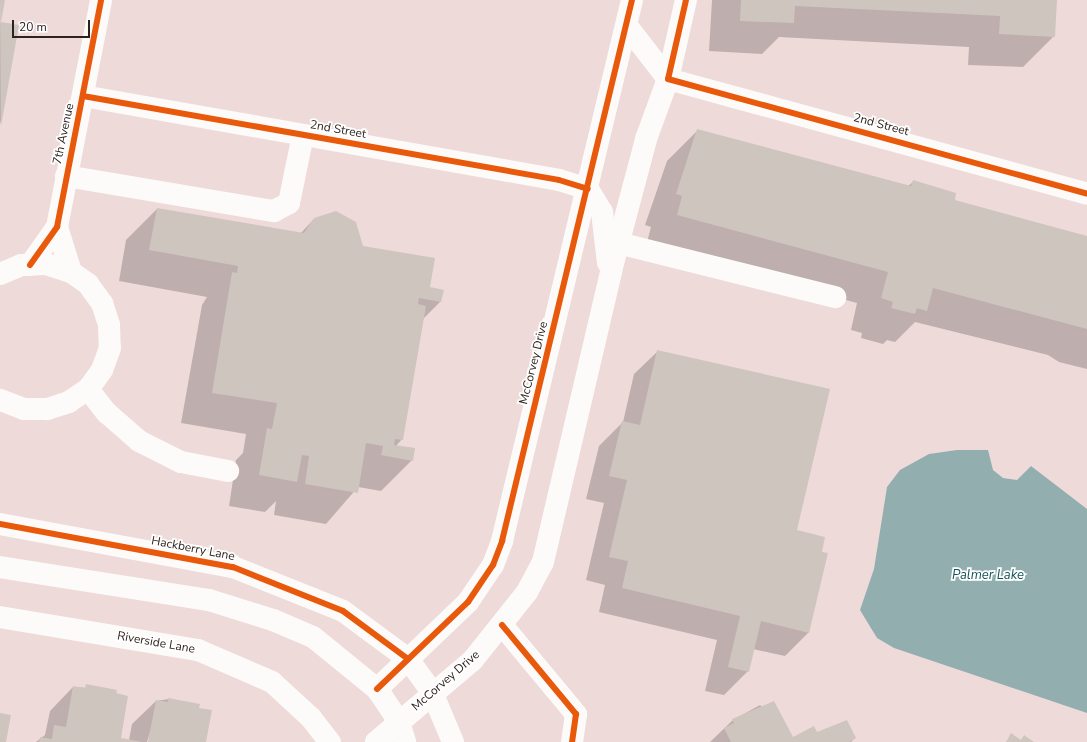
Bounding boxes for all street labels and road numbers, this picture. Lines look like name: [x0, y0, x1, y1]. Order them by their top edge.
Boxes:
street label: 7th Avenue: [50, 102, 78, 166]
street label: 2nd Street: [852, 111, 910, 139]
street label: 2nd Street: [309, 118, 367, 142]
street label: McCorvey Drive: [517, 320, 551, 406]
street label: Hackberry Lane: [150, 534, 236, 564]
street label: Riverside Lane: [116, 629, 196, 657]
street label: McCorvey Drive: [409, 648, 483, 714]

